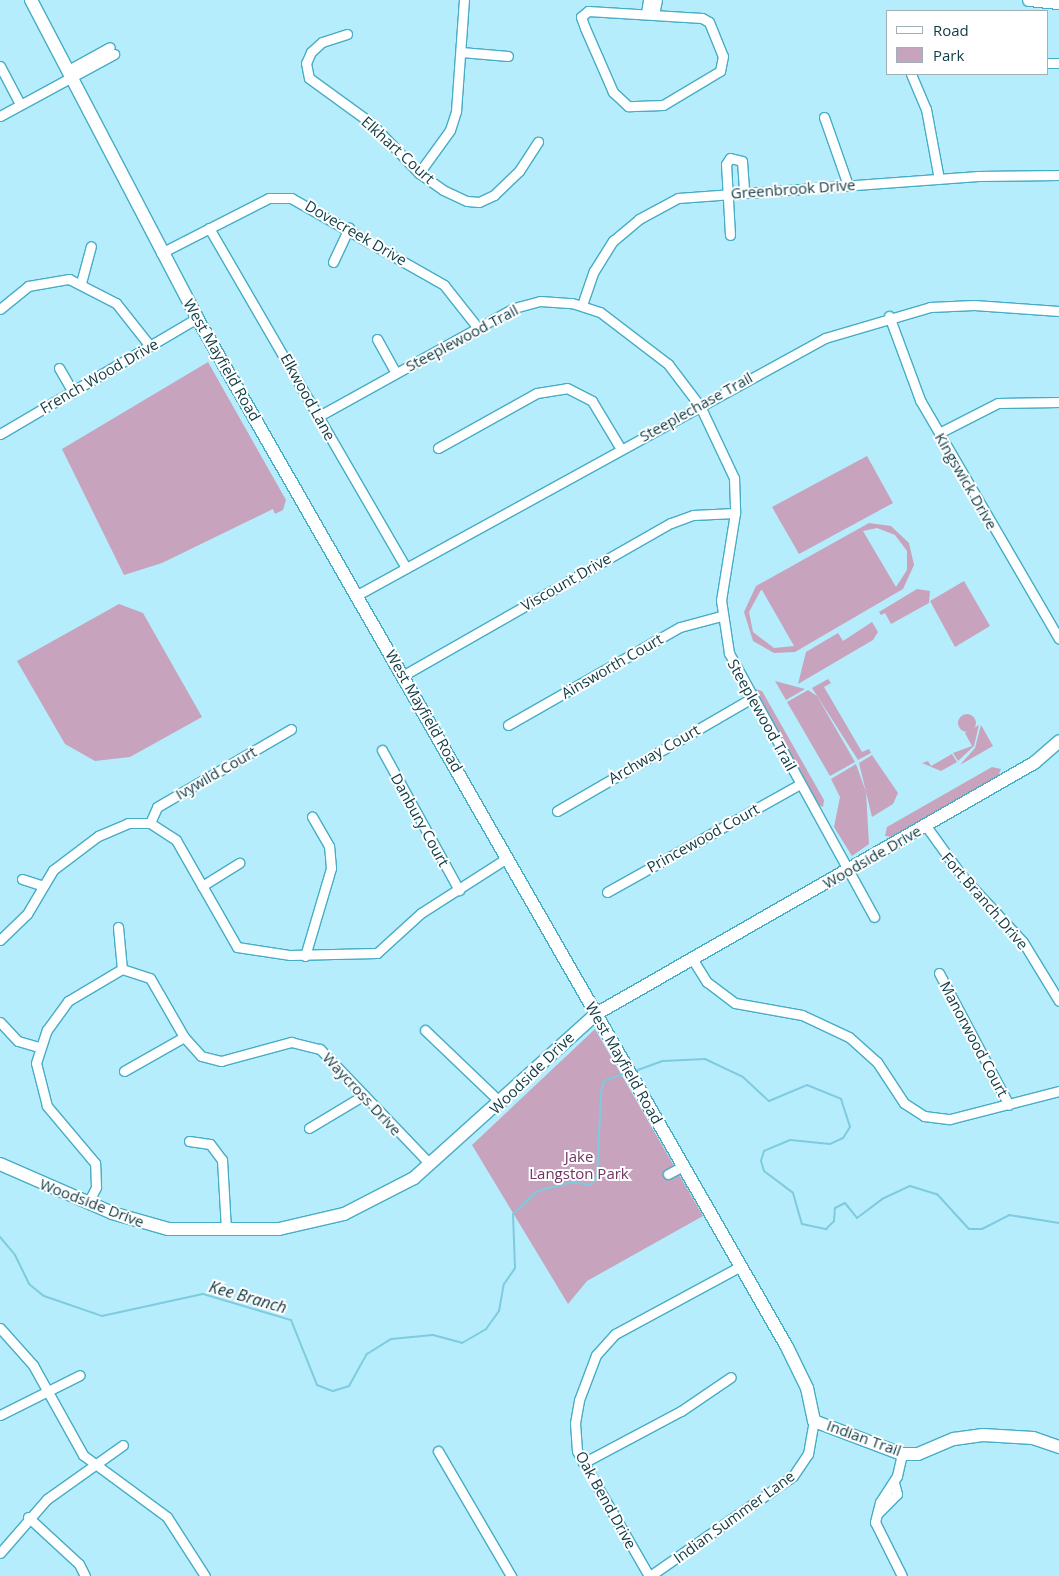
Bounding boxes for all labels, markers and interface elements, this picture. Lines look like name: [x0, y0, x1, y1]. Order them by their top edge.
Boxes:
legend: [886, 10, 1049, 75]
text: Road: [933, 20, 969, 40]
text: Park: [933, 45, 964, 65]
street label: Elkhart Court: [358, 113, 438, 187]
street label: Greenbrook Drive: [730, 176, 856, 202]
street label: Dovecreek Drive: [302, 197, 410, 269]
street label: West Mayfield Road: [180, 296, 264, 424]
street label: Steeplewood Trail: [403, 301, 521, 375]
street label: French Wood Drive: [37, 335, 161, 417]
street label: Elkwood Lane: [277, 350, 339, 444]
street label: Steeplechase Trail: [636, 369, 756, 445]
street label: Kingswick Drive: [931, 429, 1001, 533]
street label: Viscount Drive: [518, 549, 614, 615]
street label: Ainsworth Court: [558, 630, 666, 702]
street label: West Mayfield Road: [382, 647, 466, 775]
street label: Steeplewood Trail: [724, 656, 800, 774]
street label: Archway Court: [605, 721, 703, 787]
street label: Ivywild Court: [172, 743, 260, 803]
street label: Danbury Court: [387, 770, 453, 870]
street label: Princewood Court: [644, 800, 762, 876]
street label: Woodside Drive: [820, 822, 924, 892]
street label: Fort Branch Drive: [938, 849, 1032, 953]
street label: Manorwood Court: [936, 978, 1012, 1100]
street label: West Mayfield Road: [582, 999, 666, 1127]
street label: Woodside Drive: [486, 1028, 578, 1118]
street label: Waycross Drive: [319, 1049, 405, 1139]
park label: Jake Langston Park: [529, 1147, 629, 1182]
street label: Woodside Drive: [37, 1175, 147, 1231]
water label: Kee Branch: [207, 1277, 289, 1317]
street label: Indian Trail: [824, 1416, 904, 1460]
street label: Oak Bend Drive: [572, 1448, 640, 1552]
street label: Indian Summer Lane: [670, 1467, 798, 1567]

